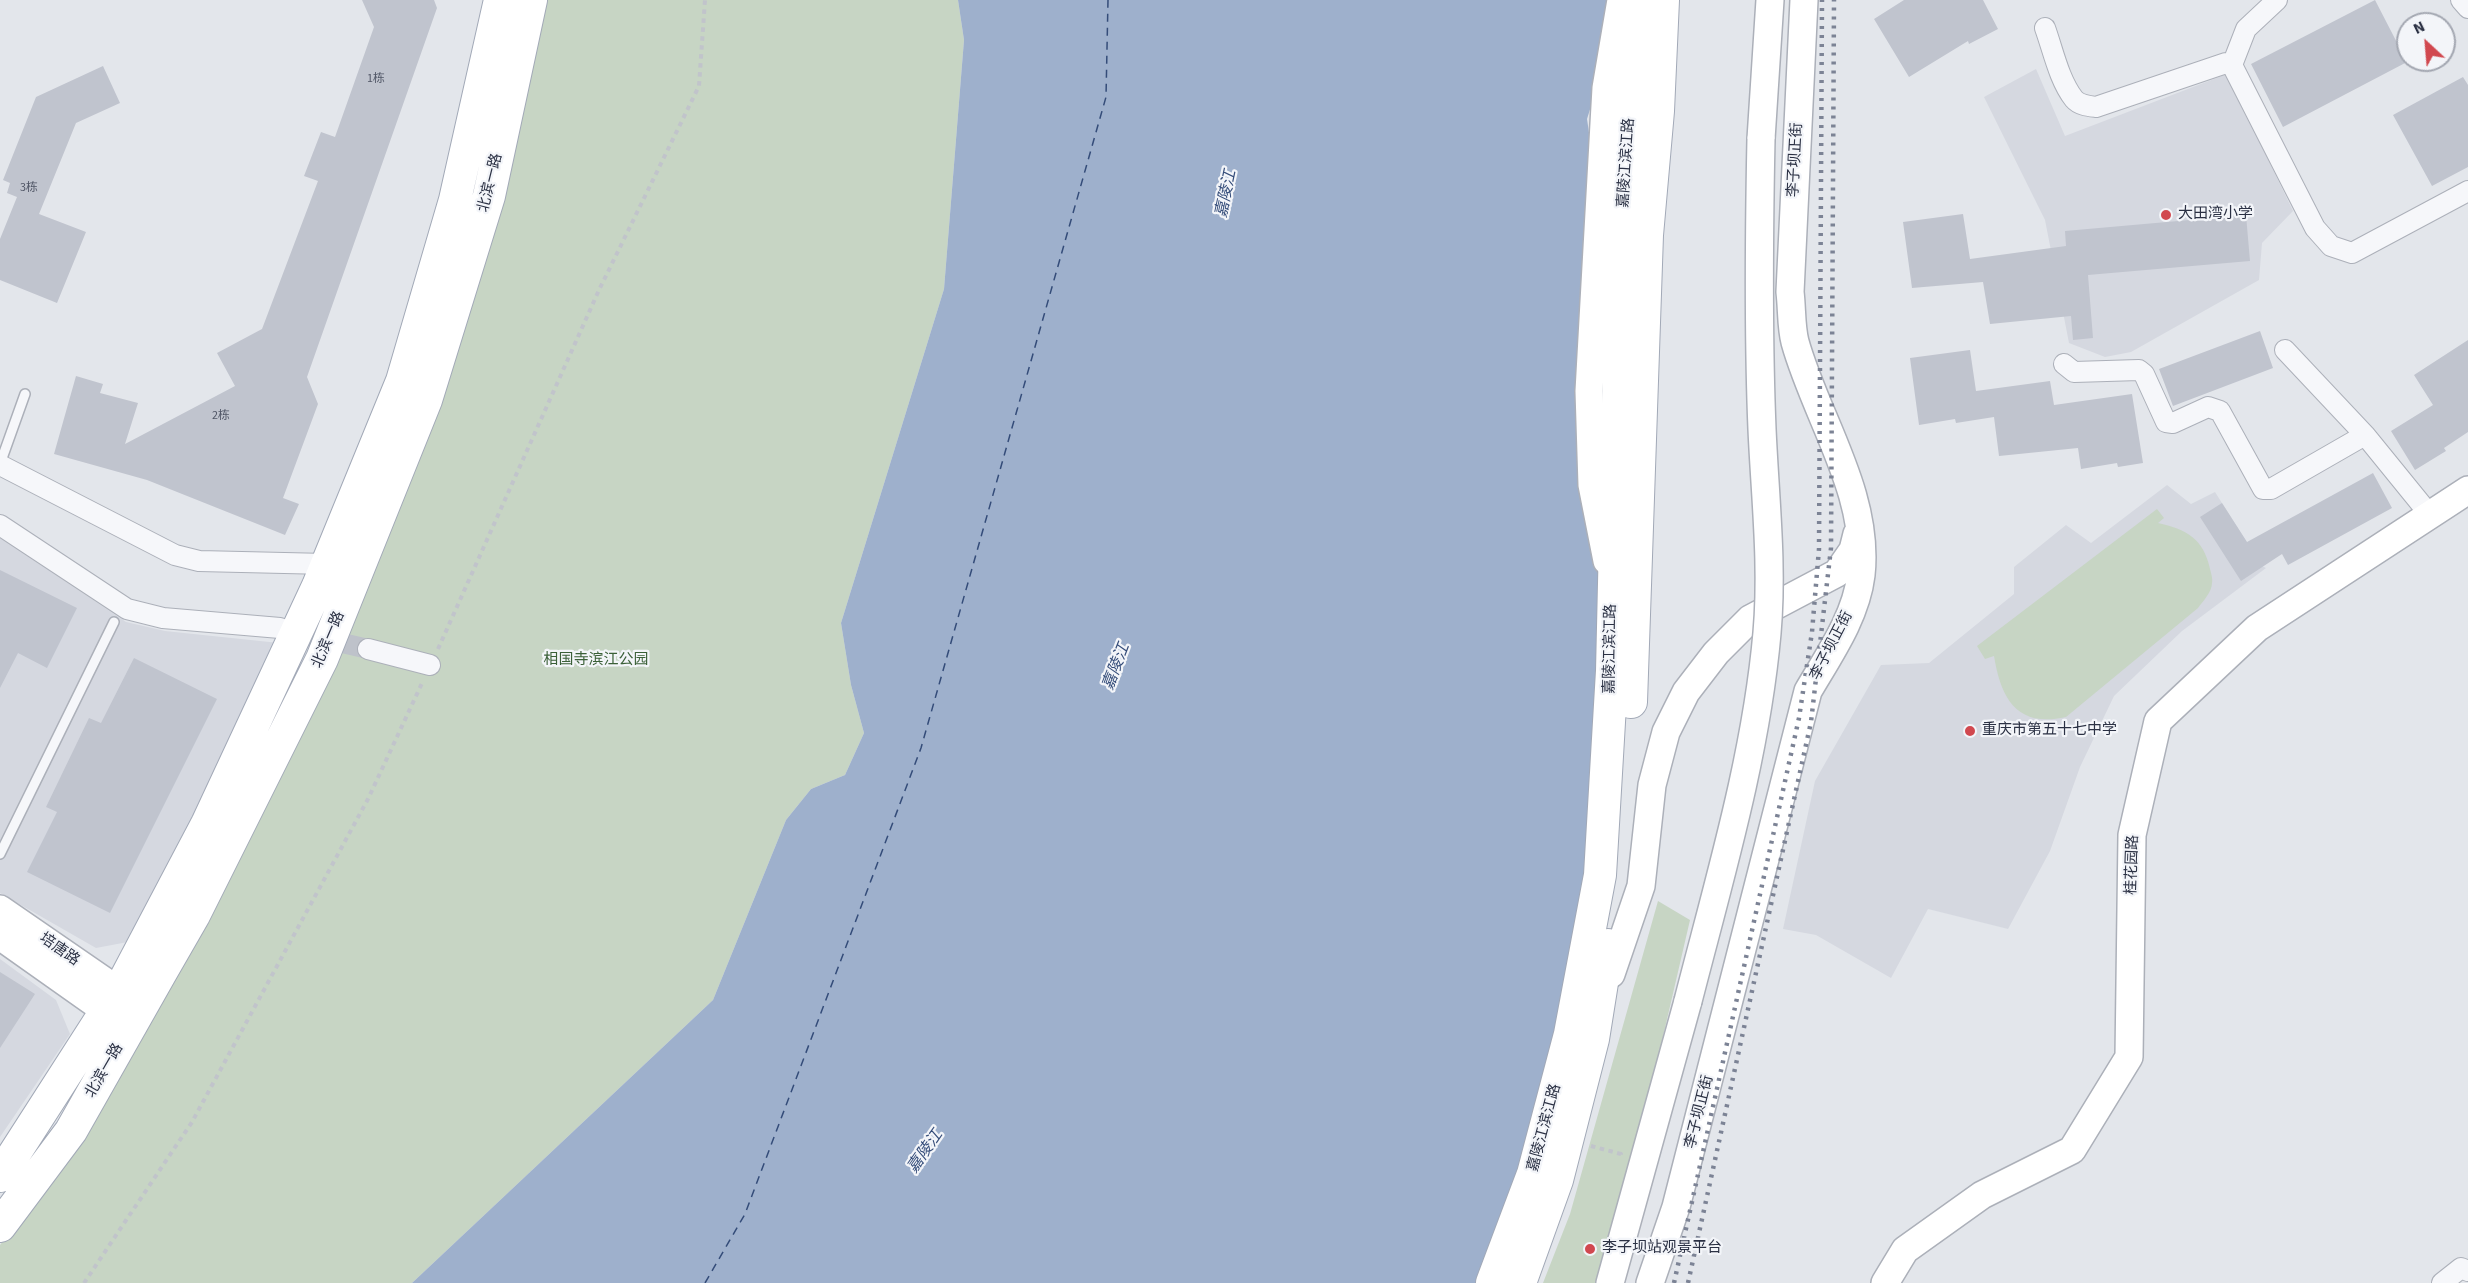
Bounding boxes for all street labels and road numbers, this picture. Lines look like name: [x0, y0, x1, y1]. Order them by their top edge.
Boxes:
street label: 嘉陵江滨江路: [1615, 117, 1639, 209]
street label: 李子坝正街: [1785, 122, 1807, 198]
street label: 北滨一路: [475, 152, 507, 214]
street label: 嘉陵江滨江路: [1601, 604, 1621, 694]
street label: 北滨一路: [309, 609, 349, 671]
street label: 李子坝正街: [1807, 609, 1857, 683]
street label: 桂花园路: [2123, 835, 2143, 895]
street label: 培唐路: [35, 930, 83, 970]
street label: 北滨一路: [82, 1041, 128, 1101]
street label: 李子坝正街: [1682, 1073, 1718, 1151]
street label: 嘉陵江滨江路: [1525, 1082, 1565, 1174]

